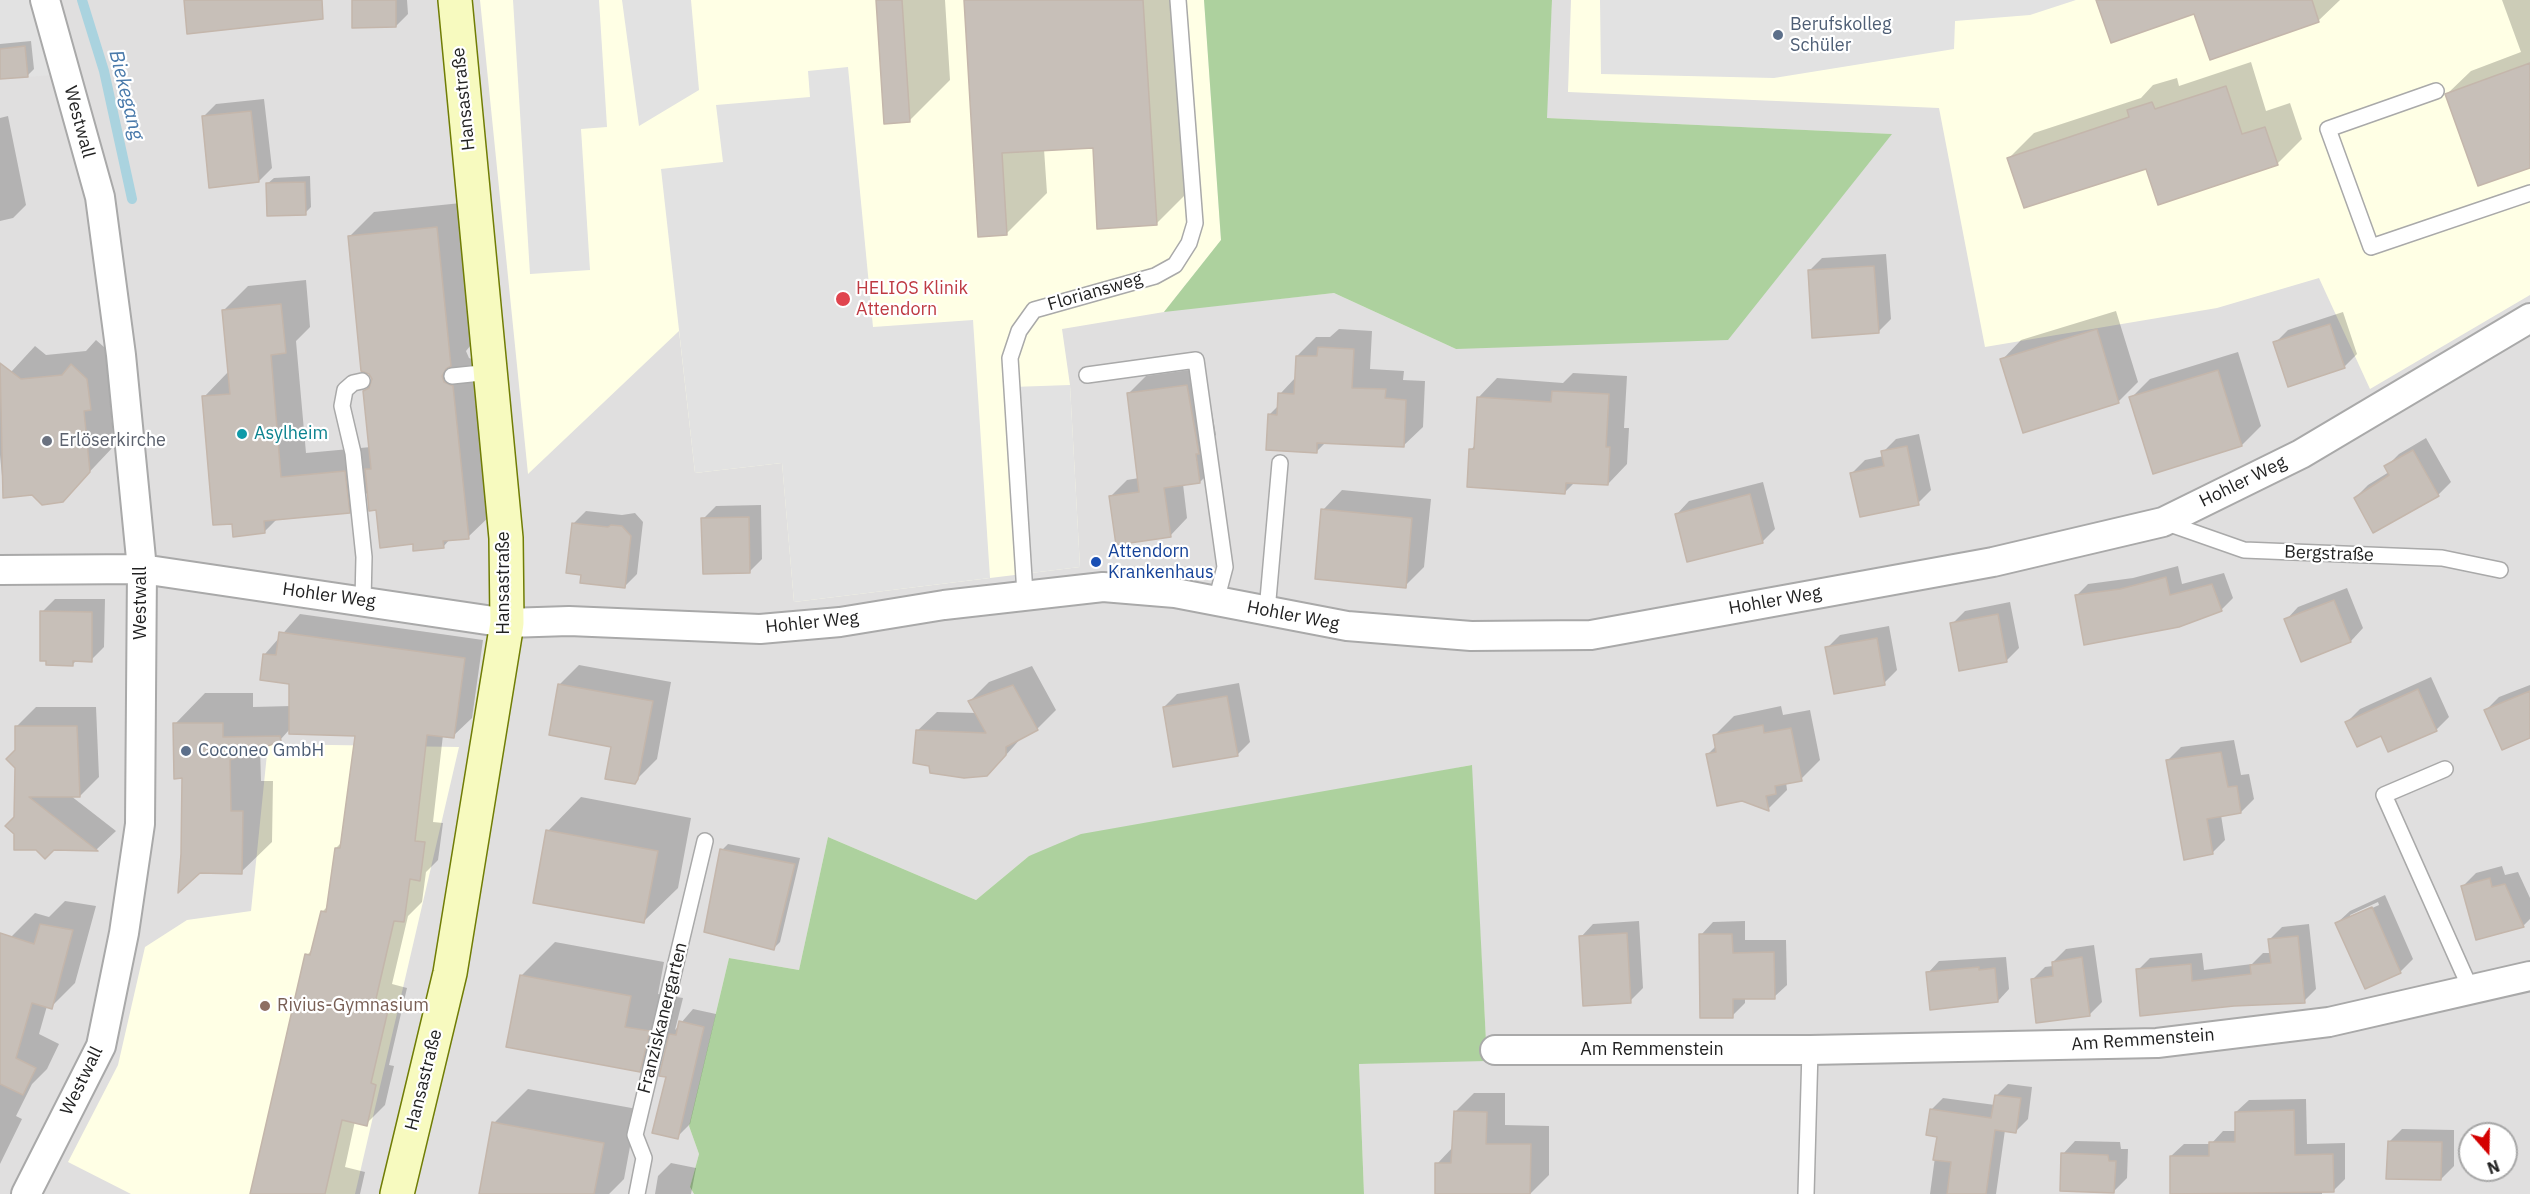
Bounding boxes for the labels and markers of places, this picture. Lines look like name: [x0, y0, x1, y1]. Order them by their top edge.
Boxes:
place label: Berufskolleg Schüler: [1790, 14, 1891, 57]
marker: Berufskolleg Schüler: [1771, 28, 1785, 42]
place label: HELIOS Klinik Attendorn: [856, 278, 968, 320]
marker: HELIOS Klinik Attendorn: [834, 290, 852, 308]
place label: Asylheim: [254, 423, 328, 445]
marker: Asylheim: [235, 427, 249, 441]
place label: Erlöserkirche: [59, 430, 166, 452]
marker: Erlöserkirche: [40, 434, 54, 448]
place label: Attendorn Krankenhaus: [1108, 541, 1214, 584]
marker: Attendorn Krankenhaus: [1089, 555, 1103, 569]
place label: Coconeo GmbH: [198, 740, 324, 762]
marker: Coconeo GmbH: [179, 744, 193, 758]
place label: Rivius-Gymnasium: [277, 995, 429, 1017]
marker: Rivius-Gymnasium: [258, 999, 272, 1013]

